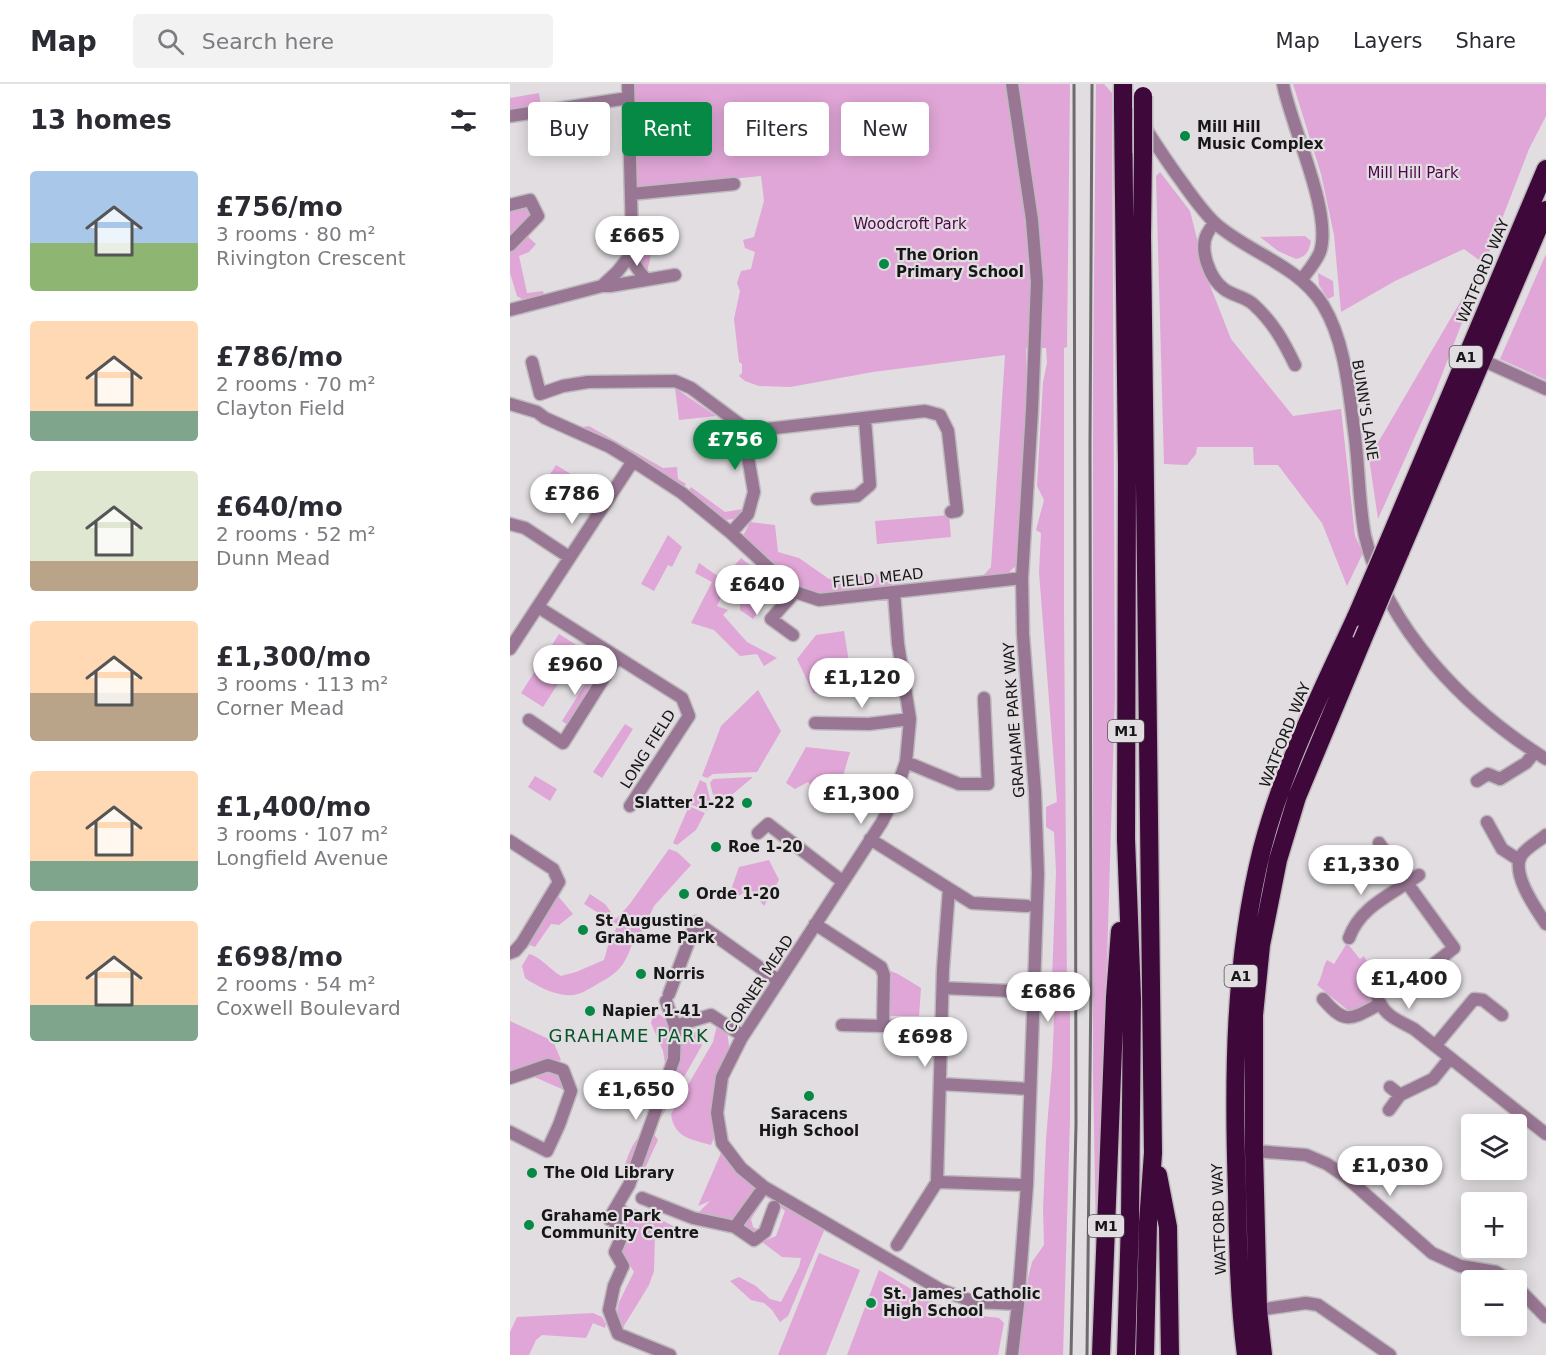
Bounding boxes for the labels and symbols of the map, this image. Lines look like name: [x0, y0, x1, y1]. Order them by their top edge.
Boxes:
place label: Mill Hill Music Complex: [1197, 118, 1324, 153]
marker: Mill Hill Music Complex: [1178, 129, 1192, 143]
park label: Mill Hill Park: [1367, 164, 1459, 182]
park label: Woodcroft Park: [853, 215, 967, 233]
street label: WATFORD WAY: [1453, 215, 1513, 326]
pin: £665: [601, 216, 673, 267]
place label: The Orion Primary School: [896, 246, 1024, 281]
marker: The Orion Primary School: [877, 257, 891, 271]
road number: A1: [1450, 346, 1482, 368]
street label: BUNN'S LANE: [1348, 358, 1382, 462]
pin: £756: [699, 420, 771, 471]
pin: £786: [536, 474, 608, 525]
street label: FIELD MEAD: [832, 564, 924, 592]
pin: £640: [721, 565, 793, 616]
street label: GRAHAME PARK WAY: [1000, 641, 1028, 798]
pin: £960: [539, 645, 611, 696]
pin: £1,120: [813, 658, 911, 709]
street label: WATFORD WAY: [1256, 679, 1315, 790]
street label: LONG FIELD: [617, 706, 679, 792]
road number: M1: [1108, 720, 1144, 742]
pin: £1,300: [812, 774, 910, 825]
place label: Slatter 1-22: [634, 794, 735, 812]
marker: Slatter 1-22: [740, 796, 754, 810]
place label: Roe 1-20: [728, 838, 803, 856]
marker: Roe 1-20: [709, 840, 723, 854]
pin: £1,330: [1312, 845, 1410, 896]
place label: Orde 1-20: [696, 885, 780, 903]
marker: Orde 1-20: [677, 887, 691, 901]
place label: St Augustine Grahame Park: [595, 912, 716, 947]
marker: St Augustine Grahame Park: [576, 923, 590, 937]
street label: CORNER MEAD: [721, 932, 797, 1036]
pin: £1,400: [1360, 959, 1458, 1010]
place label: Norris: [653, 965, 705, 983]
road number: A1: [1224, 965, 1258, 987]
marker: Norris: [634, 967, 648, 981]
pin: £686: [1012, 972, 1084, 1023]
place label: Napier 1-41: [602, 1002, 701, 1020]
marker: Napier 1-41: [583, 1004, 597, 1018]
pin: £698: [889, 1017, 961, 1068]
district label: GRAHAME PARK: [549, 1025, 709, 1046]
pin: £1,650: [587, 1070, 685, 1121]
marker: Saracens High School: [802, 1089, 816, 1103]
place label: Saracens High School: [759, 1105, 859, 1140]
pin: £1,030: [1341, 1146, 1439, 1197]
street label: WATFORD WAY: [1208, 1162, 1230, 1275]
place label: The Old Library: [544, 1164, 675, 1182]
marker: The Old Library: [525, 1166, 539, 1180]
place label: Grahame Park Community Centre: [541, 1207, 699, 1242]
road number: M1: [1088, 1215, 1124, 1237]
marker: Grahame Park Community Centre: [522, 1218, 536, 1232]
place label: St. James' Catholic High School: [883, 1285, 1041, 1320]
marker: St. James' Catholic High School: [864, 1296, 878, 1310]

